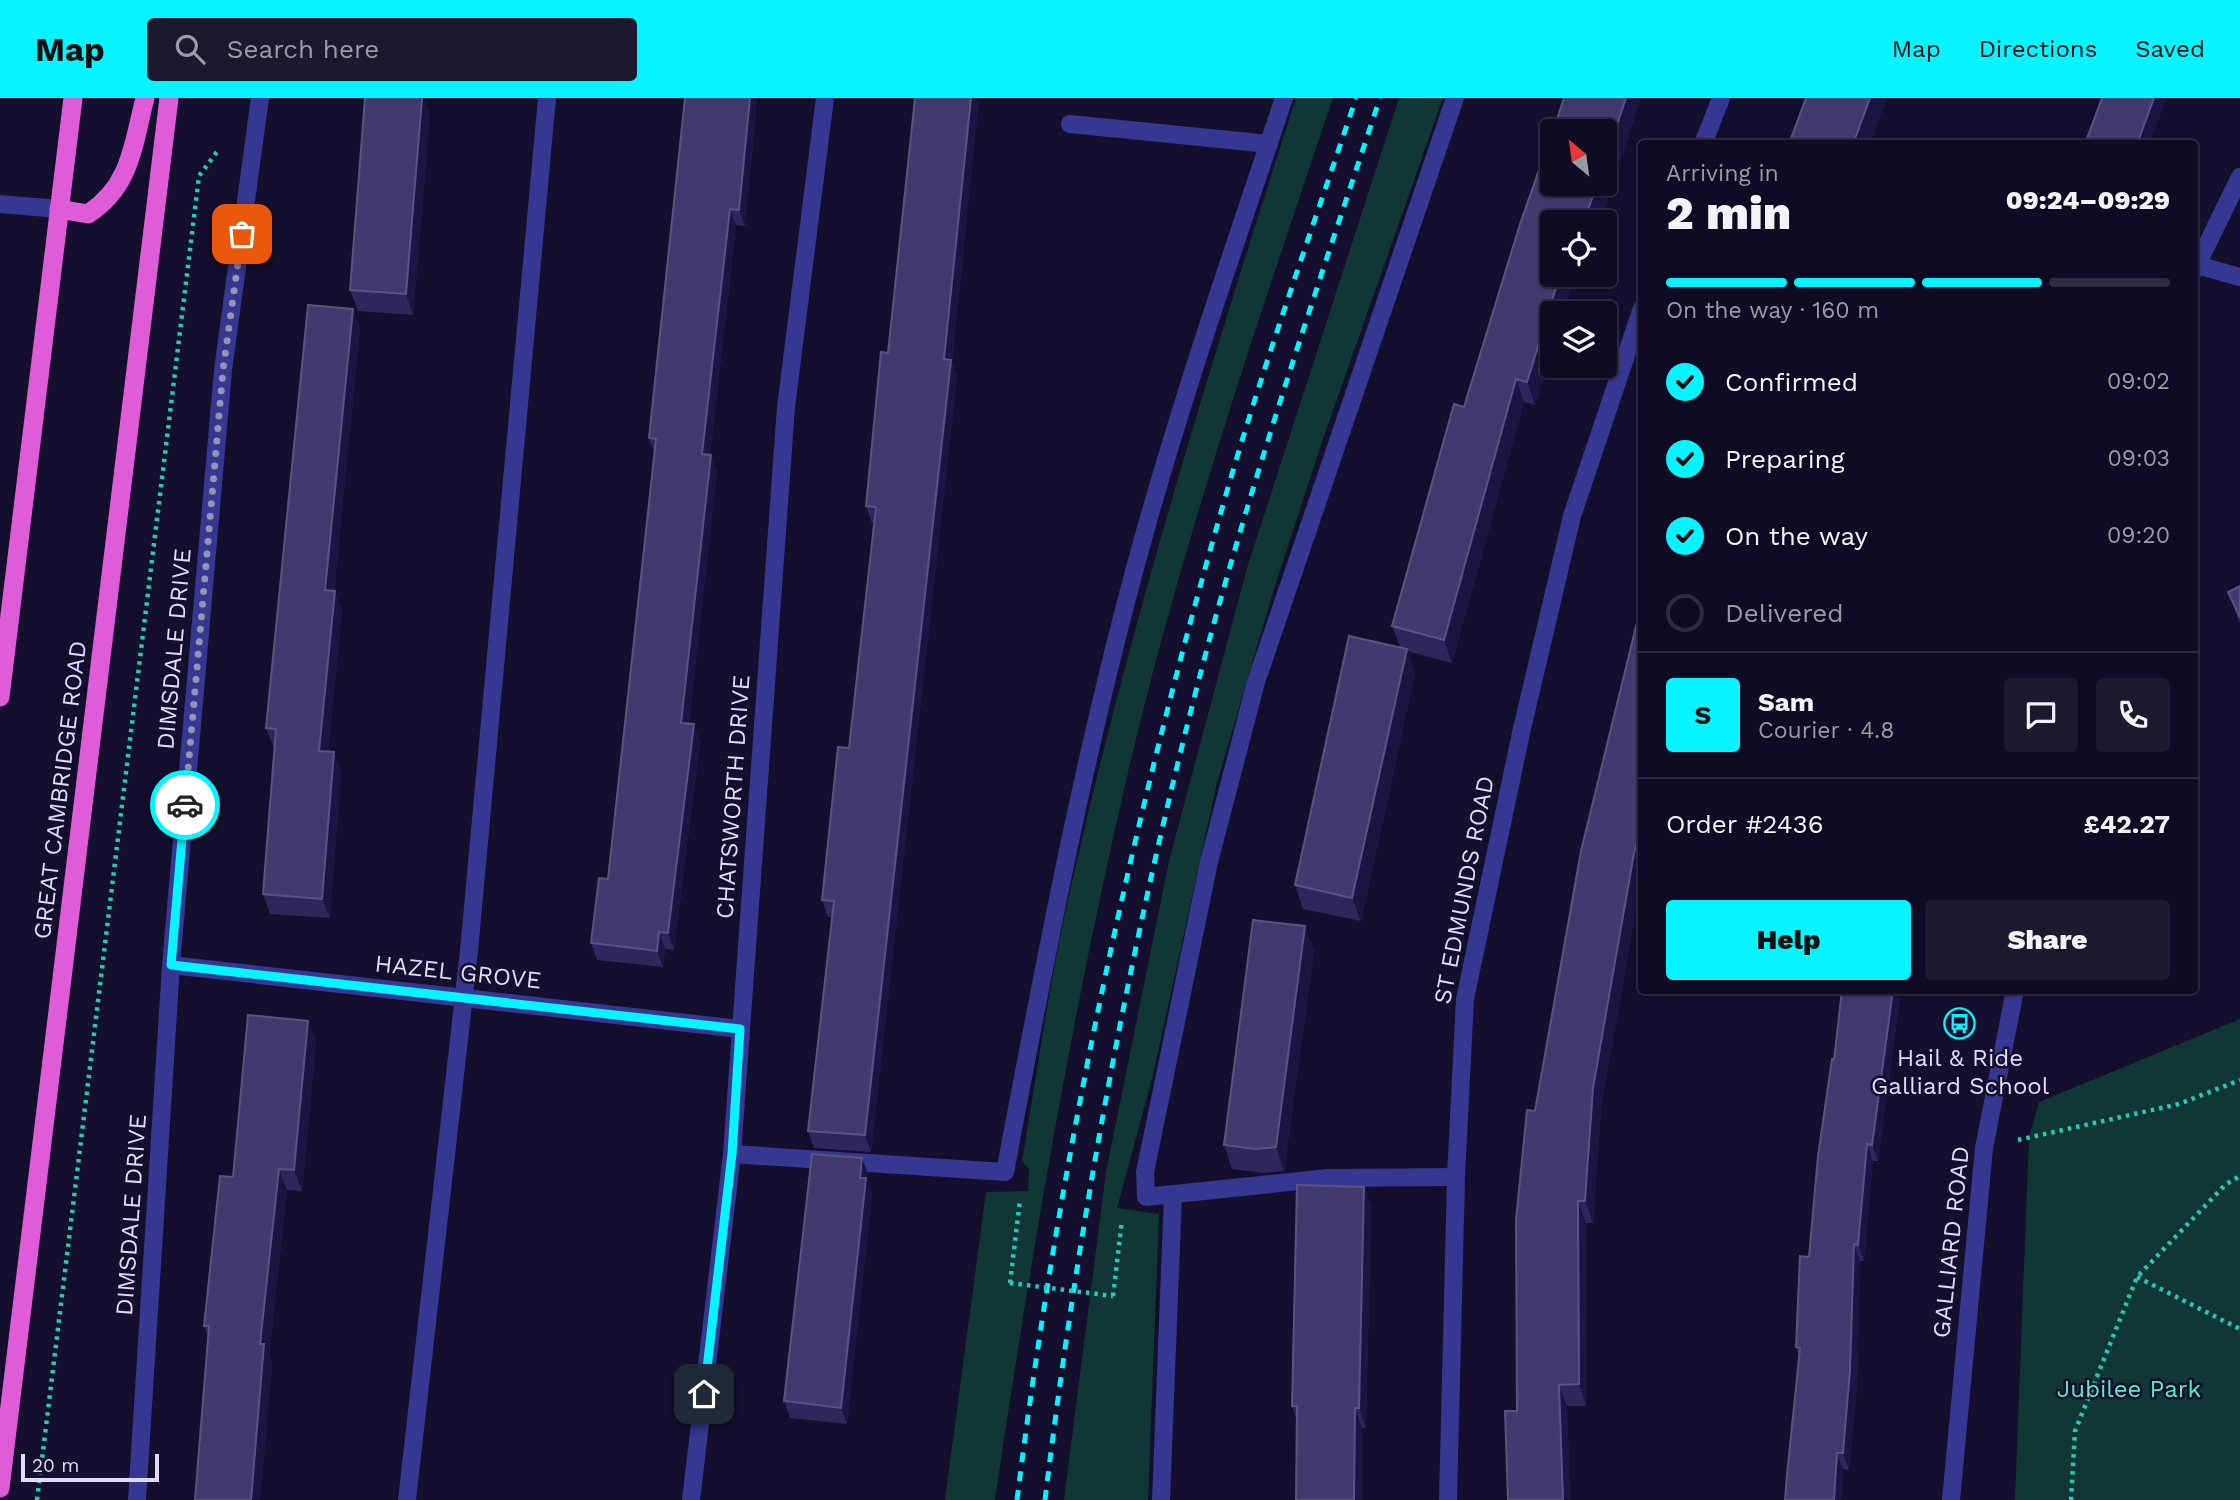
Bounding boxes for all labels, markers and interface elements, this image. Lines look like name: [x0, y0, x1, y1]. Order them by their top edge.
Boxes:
search box: [147, 18, 637, 81]
text: Map: [35, 30, 105, 69]
icon: search: [171, 30, 209, 68]
text: Search here: [227, 34, 379, 64]
text: Map: [1892, 35, 1941, 63]
text: Directions: [1979, 35, 2097, 63]
text: Saved: [2135, 35, 2205, 63]
north arrow: [1540, 119, 1617, 196]
map controls: [1540, 119, 1617, 378]
text: Arriving in: [1666, 160, 1779, 187]
text: 09:24–09:29: [2006, 185, 2170, 215]
text: 2 min: [1666, 186, 1791, 240]
pin: [212, 204, 272, 264]
button: locate: [1540, 210, 1617, 287]
icon: bag: [223, 215, 261, 253]
text: On the way · 160 m: [1666, 297, 1879, 324]
button: layers: [1540, 301, 1617, 378]
icon: check: [1666, 363, 1704, 401]
text: Confirmed: [1725, 367, 1858, 397]
text: 09:02: [2107, 368, 2170, 395]
icon: check: [1666, 440, 1704, 478]
text: Preparing: [1725, 444, 1845, 474]
text: 09:03: [2107, 445, 2170, 472]
icon: check: [1666, 517, 1704, 555]
text: On the way: [1725, 521, 1868, 551]
text: 09:20: [2107, 522, 2170, 549]
street label: DIMSDALE DRIVE: [151, 547, 197, 751]
text: Delivered: [1725, 598, 1844, 628]
street label: GREAT CAMBRIDGE ROAD: [28, 639, 92, 941]
street label: CHATSWORTH DRIVE: [711, 674, 755, 920]
button: chat: [2004, 678, 2078, 752]
button: phone: [2096, 678, 2170, 752]
text: Sam: [1758, 687, 1814, 717]
text: S: [1695, 700, 1711, 730]
text: Courier · 4.8: [1758, 717, 1894, 744]
courier: [150, 770, 220, 840]
street label: ST EDMUNDS ROAD: [1428, 774, 1500, 1006]
icon: car: [166, 786, 204, 824]
text: Order #2436: [1666, 809, 1824, 839]
text: £42.27: [2084, 809, 2170, 839]
button: Help: [1666, 900, 1911, 980]
button: Share: [1925, 900, 2170, 980]
street label: HAZEL GROVE: [373, 949, 543, 995]
bus stop icon: Hail & Ride Galliard School: [1943, 1007, 1977, 1041]
place label: Hail & Ride Galliard School: [1871, 1044, 2050, 1100]
street label: DIMSDALE DRIVE: [110, 1113, 152, 1317]
street label: GALLIARD ROAD: [1927, 1145, 1975, 1339]
pin: [674, 1364, 734, 1424]
icon: home: [685, 1375, 723, 1413]
park label: Jubilee Park: [2057, 1375, 2202, 1403]
scale bar: [21, 1451, 159, 1483]
text: 20 m: [32, 1454, 79, 1477]

